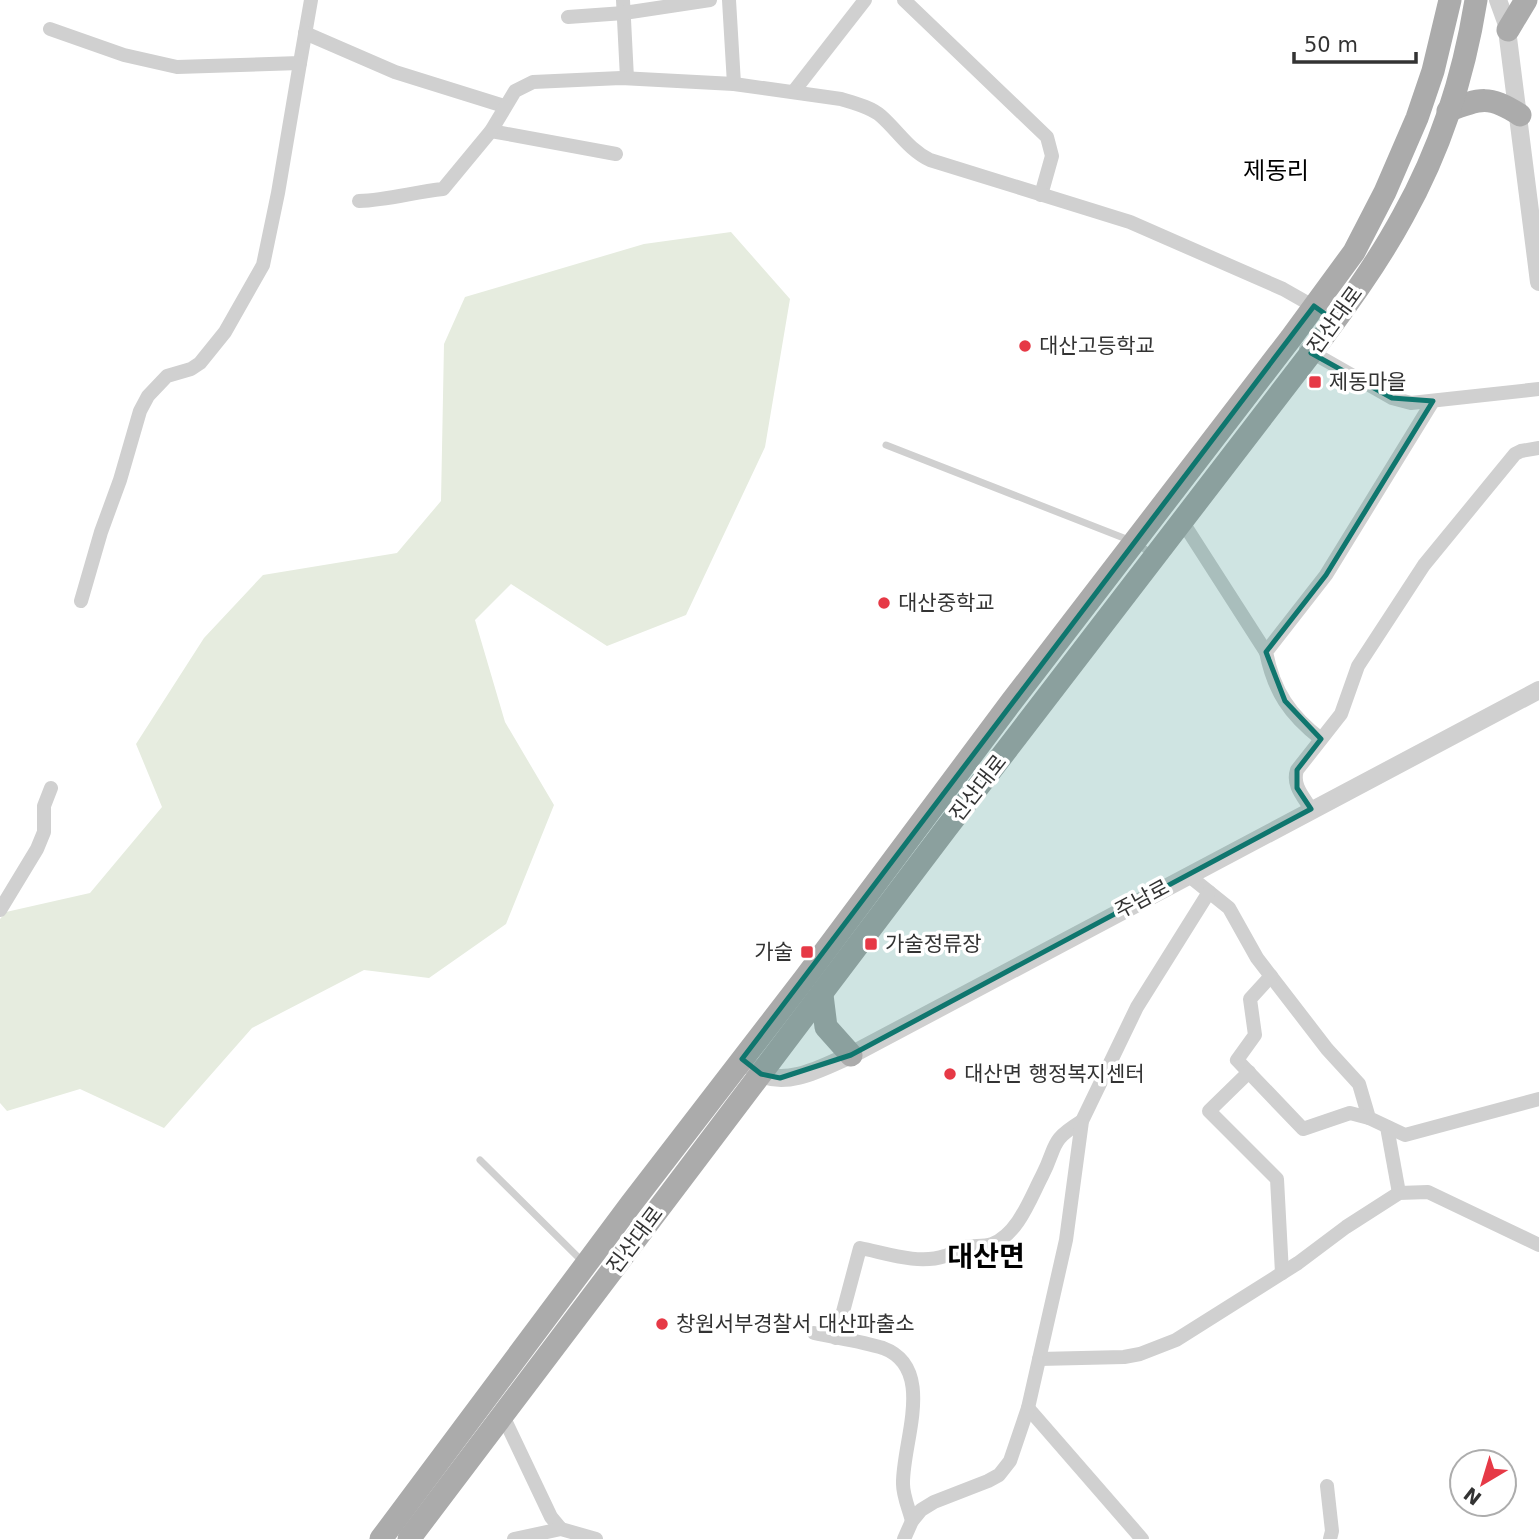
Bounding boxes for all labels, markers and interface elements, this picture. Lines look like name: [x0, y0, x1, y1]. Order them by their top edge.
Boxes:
scale bar: [1294, 21, 1416, 65]
text: 50 m: [1304, 33, 1358, 57]
district label: 제동리: [1243, 157, 1309, 185]
street label: 진산대로: [1303, 282, 1367, 358]
place label: 대산고등학교: [1039, 334, 1155, 358]
marker: 대산고등학교: [1017, 338, 1033, 354]
place label: 제동마을: [1329, 370, 1406, 394]
marker: 제동마을: [1307, 374, 1323, 390]
place label: 대산중학교: [898, 591, 995, 615]
marker: 대산중학교: [876, 595, 892, 611]
street label: 진산대로: [945, 750, 1011, 826]
street label: 주남로: [1111, 875, 1173, 923]
place label: 가술정류장: [885, 932, 982, 956]
marker: 가술정류장: [863, 936, 879, 952]
place label: 가술: [754, 940, 793, 964]
marker: 가술: [799, 944, 815, 960]
place label: 대산면 행정복지센터: [964, 1062, 1145, 1086]
marker: 대산면 행정복지센터: [942, 1066, 958, 1082]
street label: 진산대로: [602, 1202, 668, 1278]
district label: 대산면: [947, 1240, 1025, 1273]
place label: 창원서부경찰서 대산파출소: [676, 1312, 915, 1336]
marker: 창원서부경찰서 대산파출소: [654, 1316, 670, 1332]
north arrow: [1448, 1448, 1518, 1518]
text: N: [1459, 1483, 1486, 1510]

